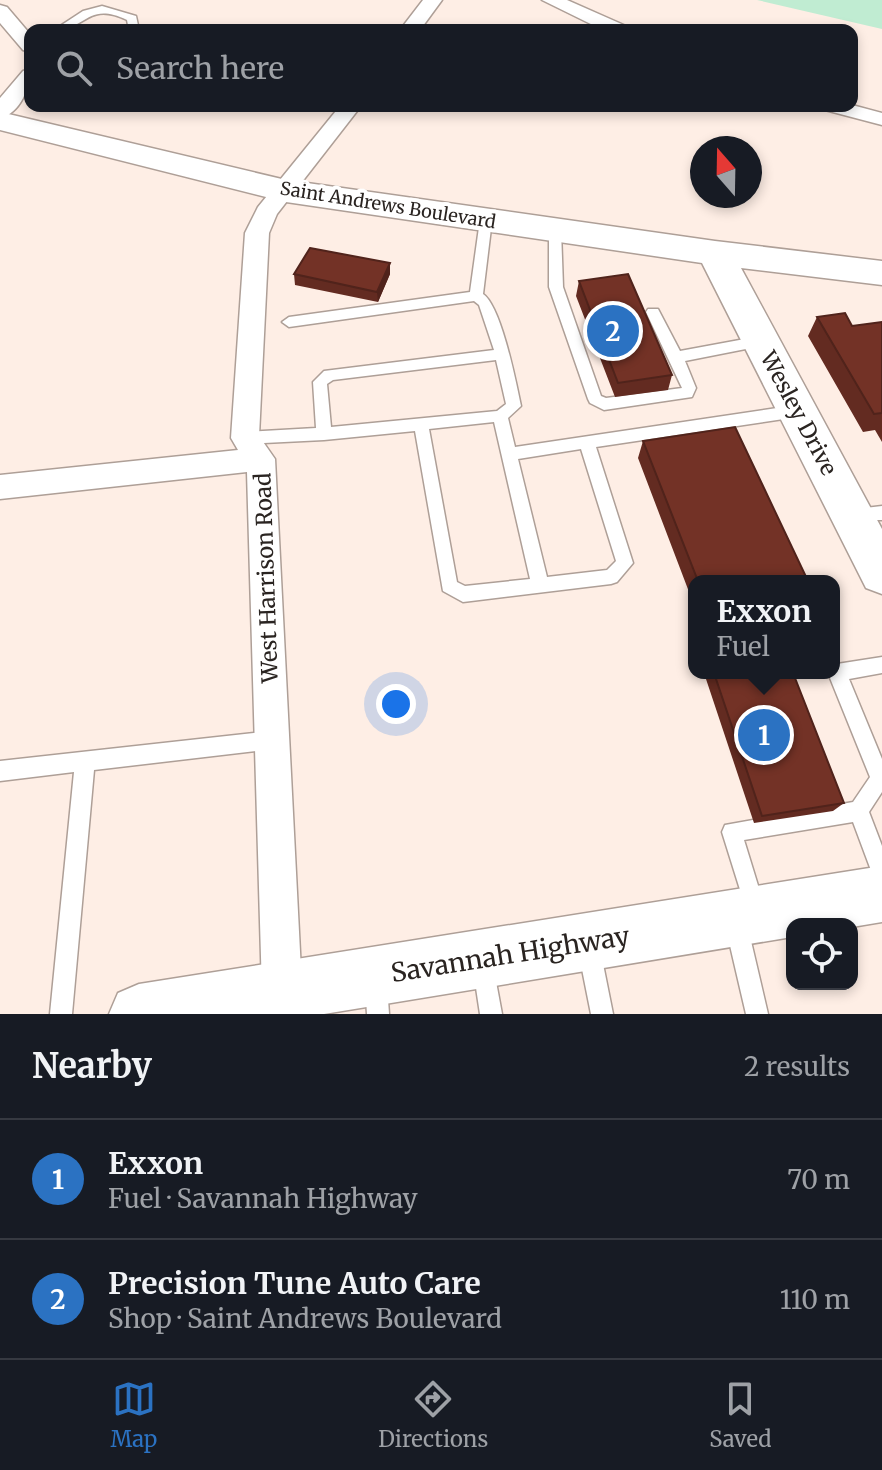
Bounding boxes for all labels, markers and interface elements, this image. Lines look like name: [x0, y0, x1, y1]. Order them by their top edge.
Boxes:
search box: [24, 24, 858, 112]
icon: search: [52, 46, 96, 90]
text: Search here: [116, 49, 284, 87]
north arrow: [690, 136, 762, 208]
street label: Saint Andrews Boulevard: [278, 177, 498, 233]
pin: 2: [587, 301, 639, 361]
street label: Wesley Drive: [754, 345, 843, 480]
street label: West Harrison Road: [248, 472, 284, 685]
popup: [688, 575, 840, 679]
text: Exxon: [716, 592, 812, 630]
text: Fuel: [716, 630, 770, 663]
your location: [376, 684, 416, 724]
pin: 1: [738, 705, 790, 765]
map controls: [786, 918, 858, 990]
button: locate: [786, 918, 858, 990]
street label: Savannah Highway: [388, 919, 633, 989]
text: Nearby: [32, 1045, 152, 1087]
text: 2 results: [744, 1050, 850, 1083]
text: Exxon: [108, 1144, 203, 1182]
text: 1: [52, 1163, 64, 1196]
text: 70 m: [787, 1163, 850, 1196]
text: Fuel · Savannah Highway: [108, 1182, 418, 1215]
text: Precision Tune Auto Care: [108, 1264, 481, 1302]
text: 2: [50, 1283, 66, 1316]
text: 110 m: [780, 1283, 850, 1316]
text: Shop · Saint Andrews Boulevard: [108, 1302, 502, 1335]
tab: Map: [110, 1377, 157, 1453]
tab: Directions: [378, 1377, 488, 1453]
tab: Saved: [709, 1377, 772, 1453]

